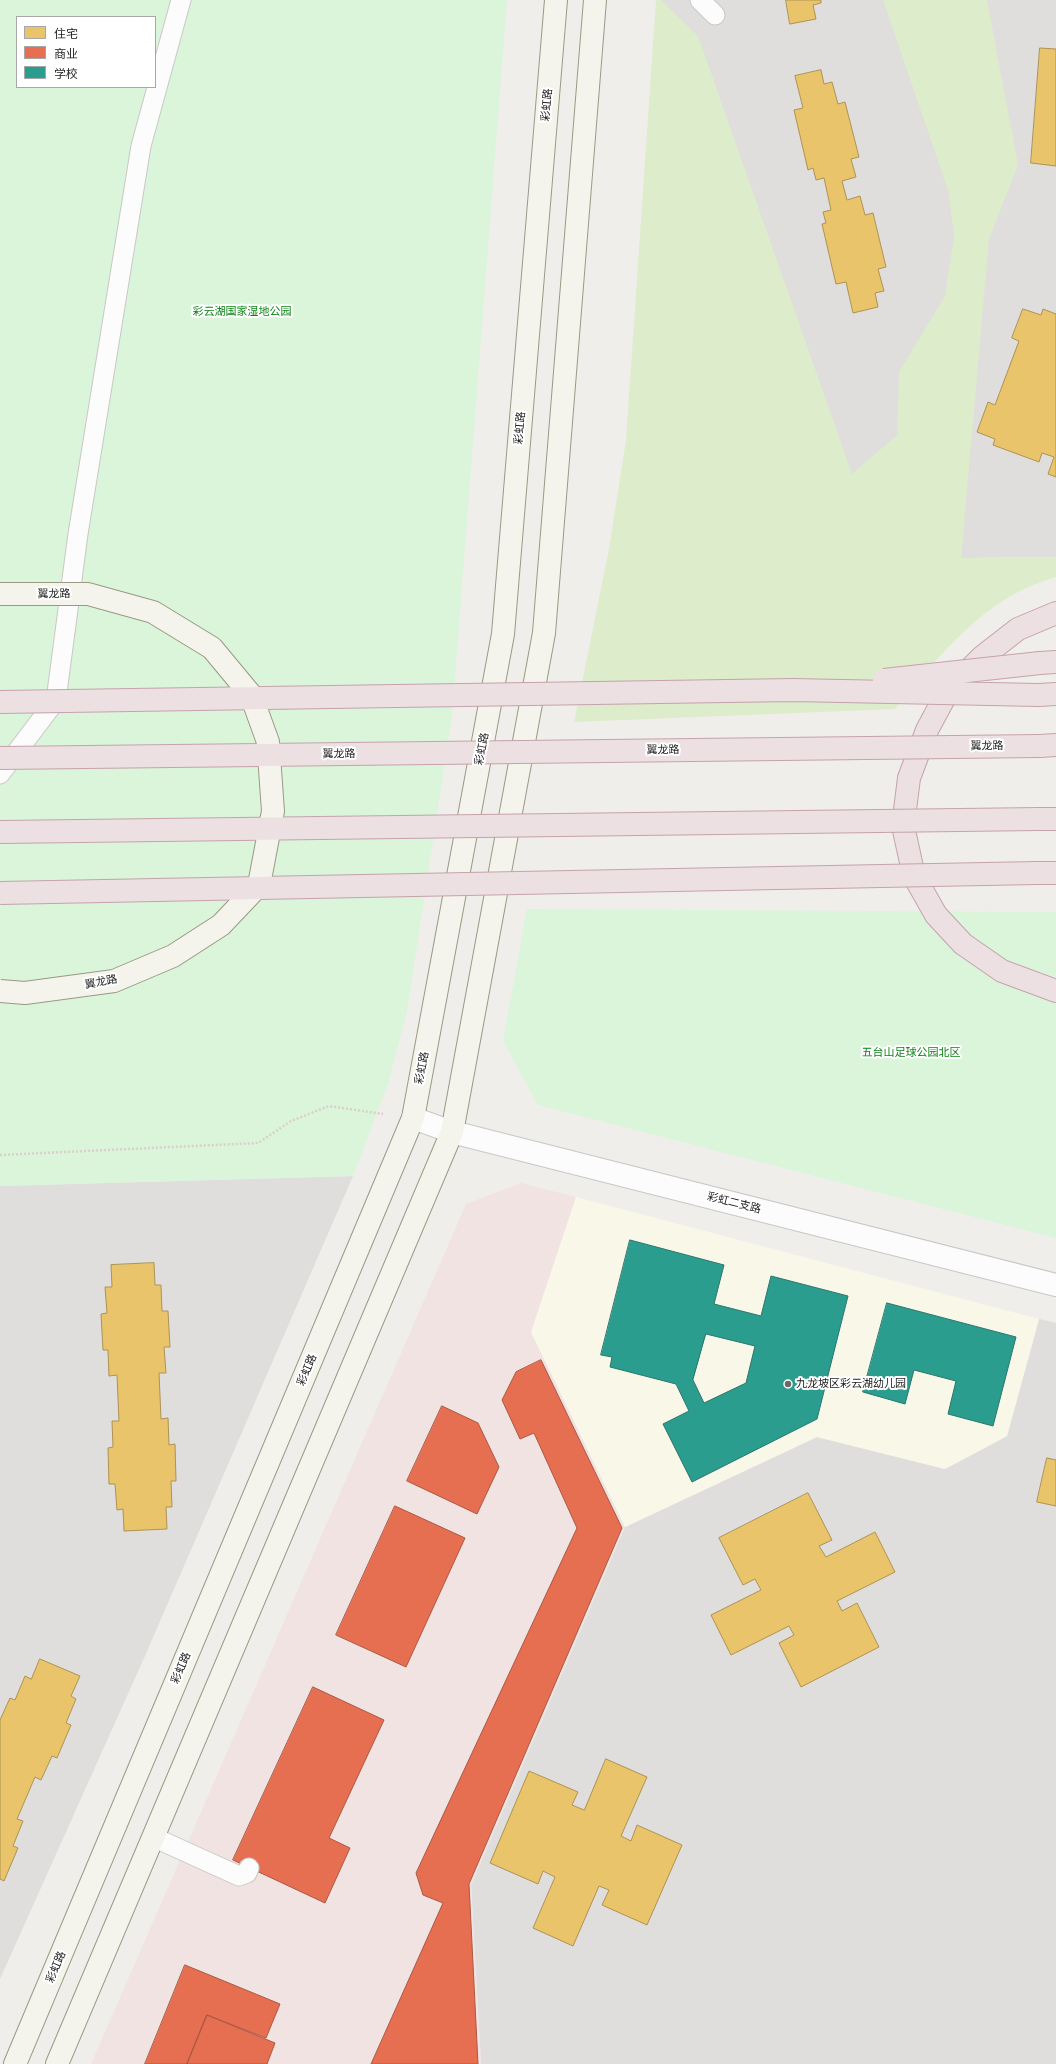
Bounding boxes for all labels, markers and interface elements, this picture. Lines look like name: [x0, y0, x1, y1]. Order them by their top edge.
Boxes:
legend: [16, 16, 156, 88]
text: 住宅: [54, 28, 78, 40]
text: 商业: [54, 48, 78, 60]
text: 学校: [54, 68, 78, 80]
street label: 彩虹路: [539, 88, 555, 122]
park label: 彩云湖国家湿地公园: [193, 305, 291, 319]
street label: 彩虹路: [512, 411, 528, 445]
street label: 翼龙路: [37, 587, 71, 601]
street label: 彩虹路: [472, 732, 492, 766]
street label: 翼龙路: [970, 739, 1004, 753]
street label: 翼龙路: [646, 743, 680, 757]
street label: 翼龙路: [322, 747, 356, 761]
street label: 翼龙路: [84, 972, 118, 992]
park label: 五台山足球公园北区: [862, 1046, 960, 1060]
street label: 彩虹路: [412, 1051, 432, 1085]
street label: 彩虹二支路: [706, 1190, 762, 1216]
street label: 彩虹路: [294, 1352, 320, 1388]
place label: 九龙坡区彩云湖幼儿园: [796, 1377, 906, 1391]
marker: 九龙坡区彩云湖幼儿园: [783, 1379, 793, 1389]
street label: 彩虹路: [168, 1650, 194, 1686]
street label: 彩虹路: [43, 1949, 69, 1985]

